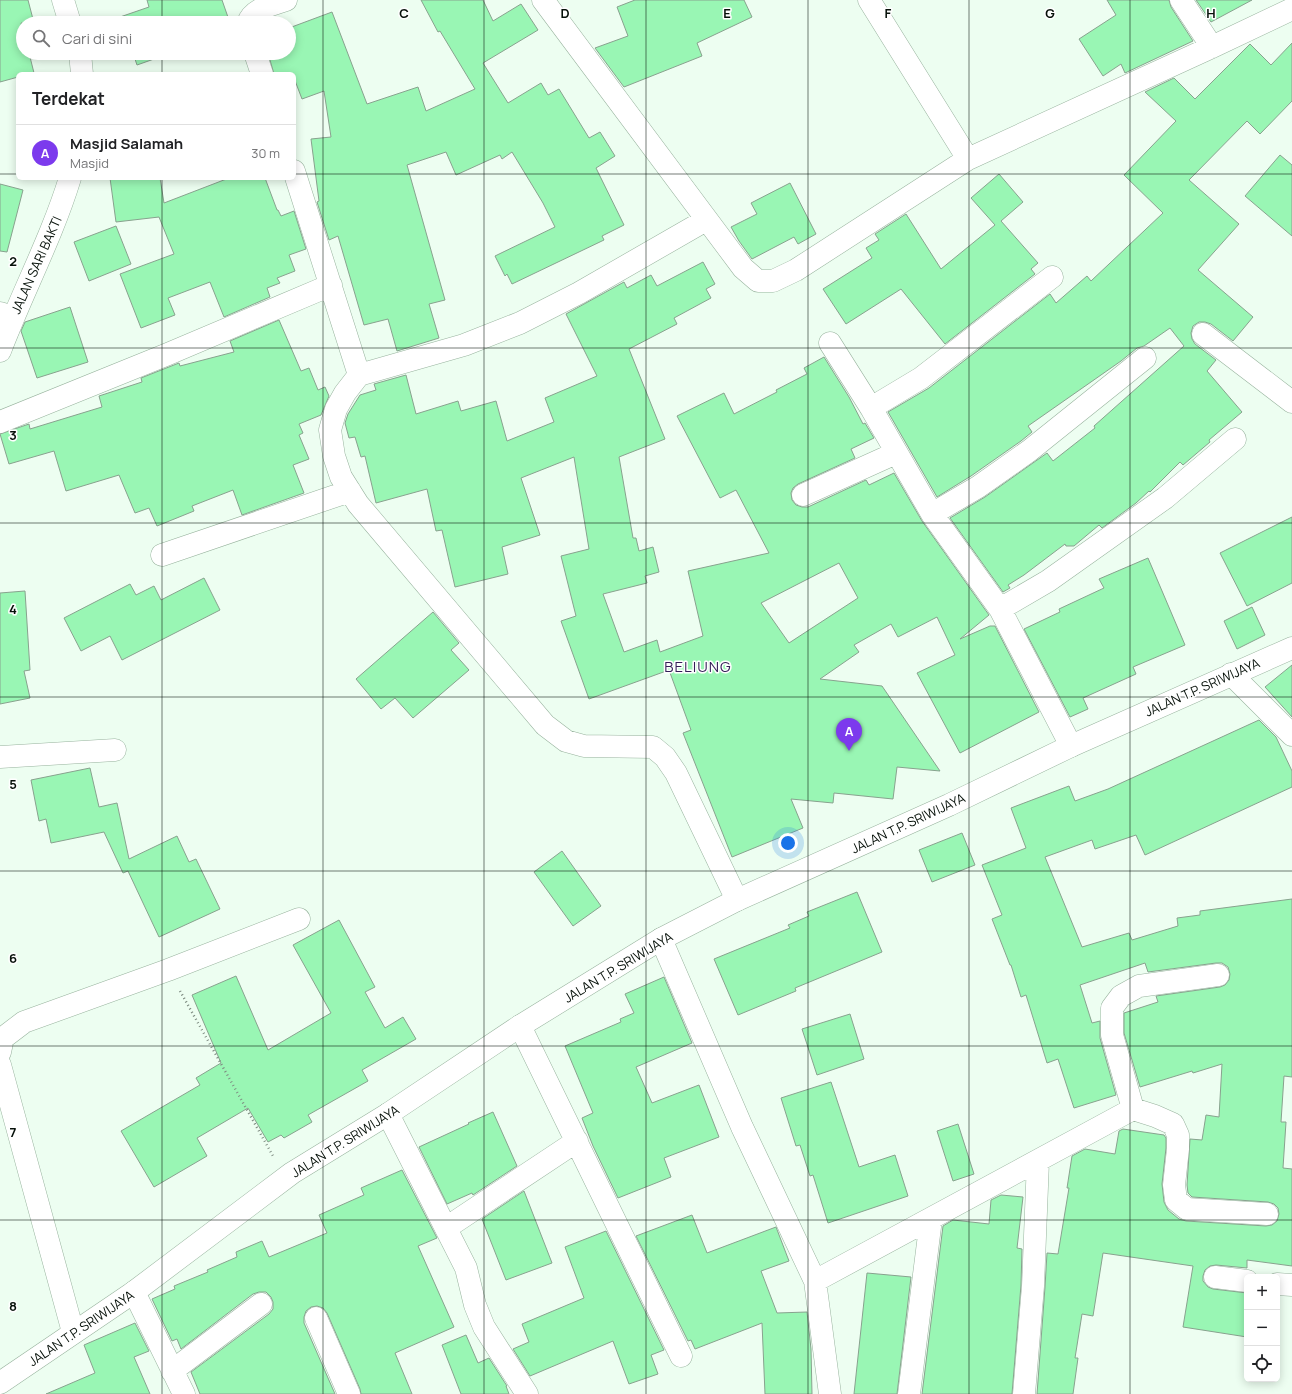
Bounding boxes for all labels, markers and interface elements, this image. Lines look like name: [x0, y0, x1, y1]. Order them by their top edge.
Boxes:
text: C: [399, 4, 409, 22]
text: D: [560, 4, 570, 22]
text: E: [723, 4, 731, 22]
text: F: [885, 4, 892, 22]
text: G: [1045, 4, 1055, 22]
text: H: [1206, 4, 1216, 22]
search box: [16, 16, 296, 60]
icon: search: [30, 27, 52, 49]
text: Cari di sini: [62, 28, 132, 49]
text: Terdekat: [32, 87, 105, 110]
text: Masjid Salamah: [70, 133, 183, 154]
text: A: [41, 144, 49, 162]
text: 30 m: [251, 144, 280, 162]
text: Masjid: [70, 154, 109, 172]
street label: JALAN SARI BAKTI: [6, 213, 66, 317]
text: 2: [9, 252, 17, 270]
text: 3: [9, 426, 17, 444]
text: 4: [9, 600, 17, 618]
street label: JALAN T.P. SRIWIJAYA: [1142, 654, 1262, 720]
district label: BELIUNG: [664, 656, 732, 677]
pin: A: [836, 718, 862, 751]
text: 5: [9, 775, 17, 793]
street label: JALAN T.P. SRIWIJAYA: [848, 789, 968, 857]
your location: [778, 833, 798, 853]
street label: JALAN T.P. SRIWIJAYA: [560, 927, 676, 1007]
text: 6: [9, 949, 17, 967]
street label: JALAN T.P. SRIWIJAYA: [288, 1101, 402, 1181]
text: 7: [10, 1123, 17, 1141]
map controls: [1244, 1274, 1280, 1382]
button: +: [1244, 1274, 1280, 1310]
street label: JALAN T.P. SRIWIJAYA: [25, 1286, 137, 1370]
text: 8: [9, 1297, 17, 1315]
button: −: [1244, 1310, 1280, 1346]
button: locate: [1244, 1346, 1280, 1382]

